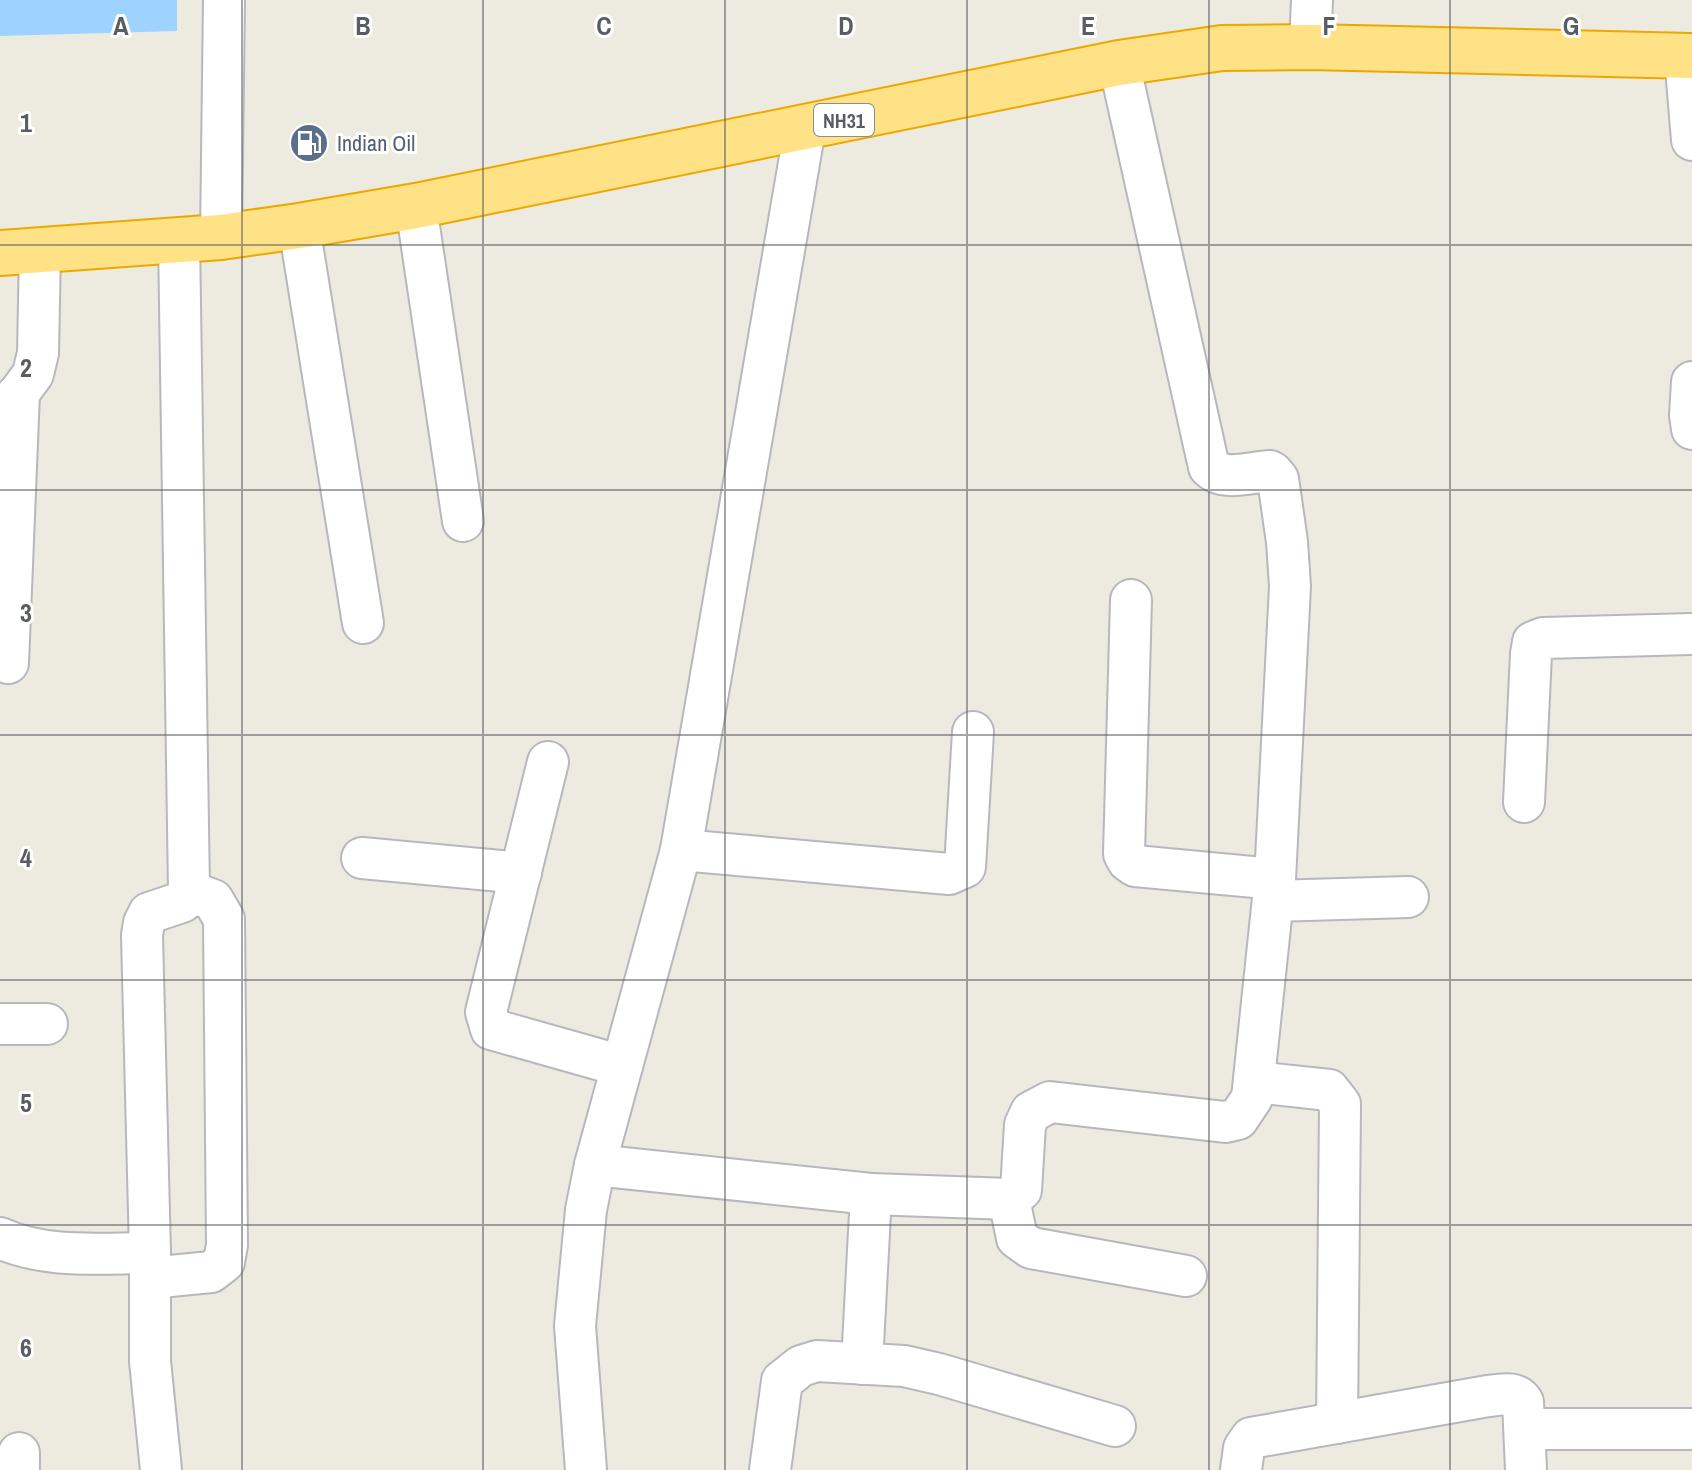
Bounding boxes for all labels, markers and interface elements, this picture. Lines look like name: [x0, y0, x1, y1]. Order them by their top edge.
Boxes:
text: A: [113, 8, 129, 43]
text: B: [355, 8, 371, 43]
text: C: [596, 8, 612, 43]
text: D: [838, 8, 854, 43]
text: E: [1081, 8, 1095, 43]
text: F: [1322, 8, 1336, 43]
text: G: [1563, 8, 1579, 43]
road number: NH31: [814, 104, 874, 136]
text: 1: [20, 105, 32, 140]
fuel station icon: Indian Oil: [288, 122, 330, 164]
place label: Indian Oil: [337, 128, 415, 158]
text: 2: [20, 350, 32, 385]
text: 3: [20, 595, 32, 630]
text: 4: [20, 840, 32, 875]
text: 5: [20, 1085, 32, 1120]
text: 6: [20, 1330, 32, 1365]

